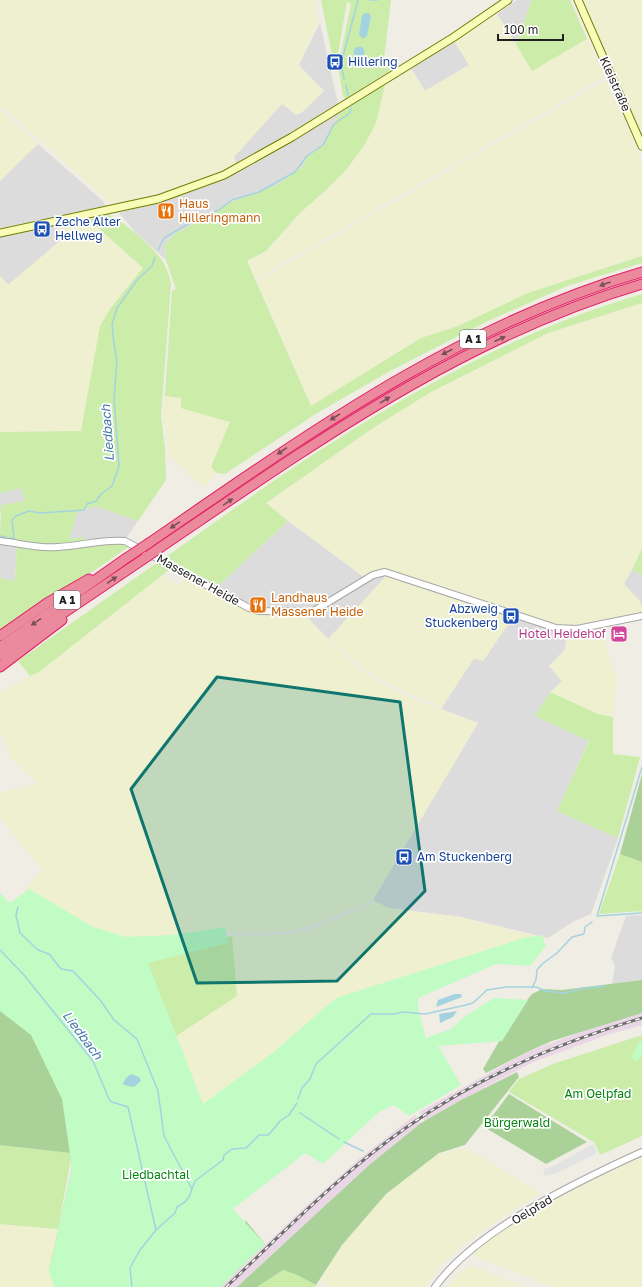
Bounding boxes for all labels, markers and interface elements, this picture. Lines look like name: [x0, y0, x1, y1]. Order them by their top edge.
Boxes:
scale bar: [498, 16, 563, 42]
text: 100 m: [504, 22, 538, 37]
bus stop icon: Hillering: [325, 52, 345, 72]
place label: Hillering: [348, 54, 398, 69]
street label: Kleistraße: [597, 54, 634, 114]
place label: Haus Hilleringmann: [179, 196, 261, 225]
restaurant icon: Haus Hilleringmann: [156, 201, 176, 221]
place label: Zeche Alter Hellweg: [55, 214, 121, 243]
bus stop icon: Zeche Alter Hellweg: [32, 219, 52, 239]
one-way arrow: [599, 282, 611, 288]
road number: A 1: [460, 330, 486, 348]
one-way arrow: [494, 336, 505, 342]
one-way arrow: [441, 349, 453, 355]
one-way arrow: [379, 396, 391, 403]
water label: Liedbach: [97, 403, 117, 462]
one-way arrow: [329, 413, 341, 420]
one-way arrow: [277, 447, 287, 455]
one-way arrow: [223, 498, 233, 506]
one-way arrow: [170, 521, 180, 529]
street label: Massener Heide: [154, 551, 242, 609]
one-way arrow: [107, 576, 118, 584]
place label: Landhaus Massener Heide: [271, 590, 363, 619]
road number: A 1: [54, 591, 80, 609]
restaurant icon: Landhaus Massener Heide: [248, 595, 268, 615]
place label: Abzweig Stuckenberg: [425, 601, 498, 630]
bus stop icon: Abzweig Stuckenberg: [501, 606, 521, 626]
one-way arrow: [31, 618, 42, 626]
hotel icon: Hotel Heidehof: [609, 624, 629, 644]
place label: Hotel Heidehof: [519, 626, 607, 641]
bus stop icon: Am Stuckenberg: [394, 847, 414, 867]
place label: Am Stuckenberg: [417, 849, 512, 864]
water label: Liedbach: [60, 1007, 107, 1063]
park label: Am Oelpfad: [565, 1086, 631, 1101]
park label: Bürgerwald: [484, 1115, 550, 1130]
park label: Liedbachtal: [122, 1167, 190, 1182]
street label: Oelpfad: [508, 1191, 555, 1228]

